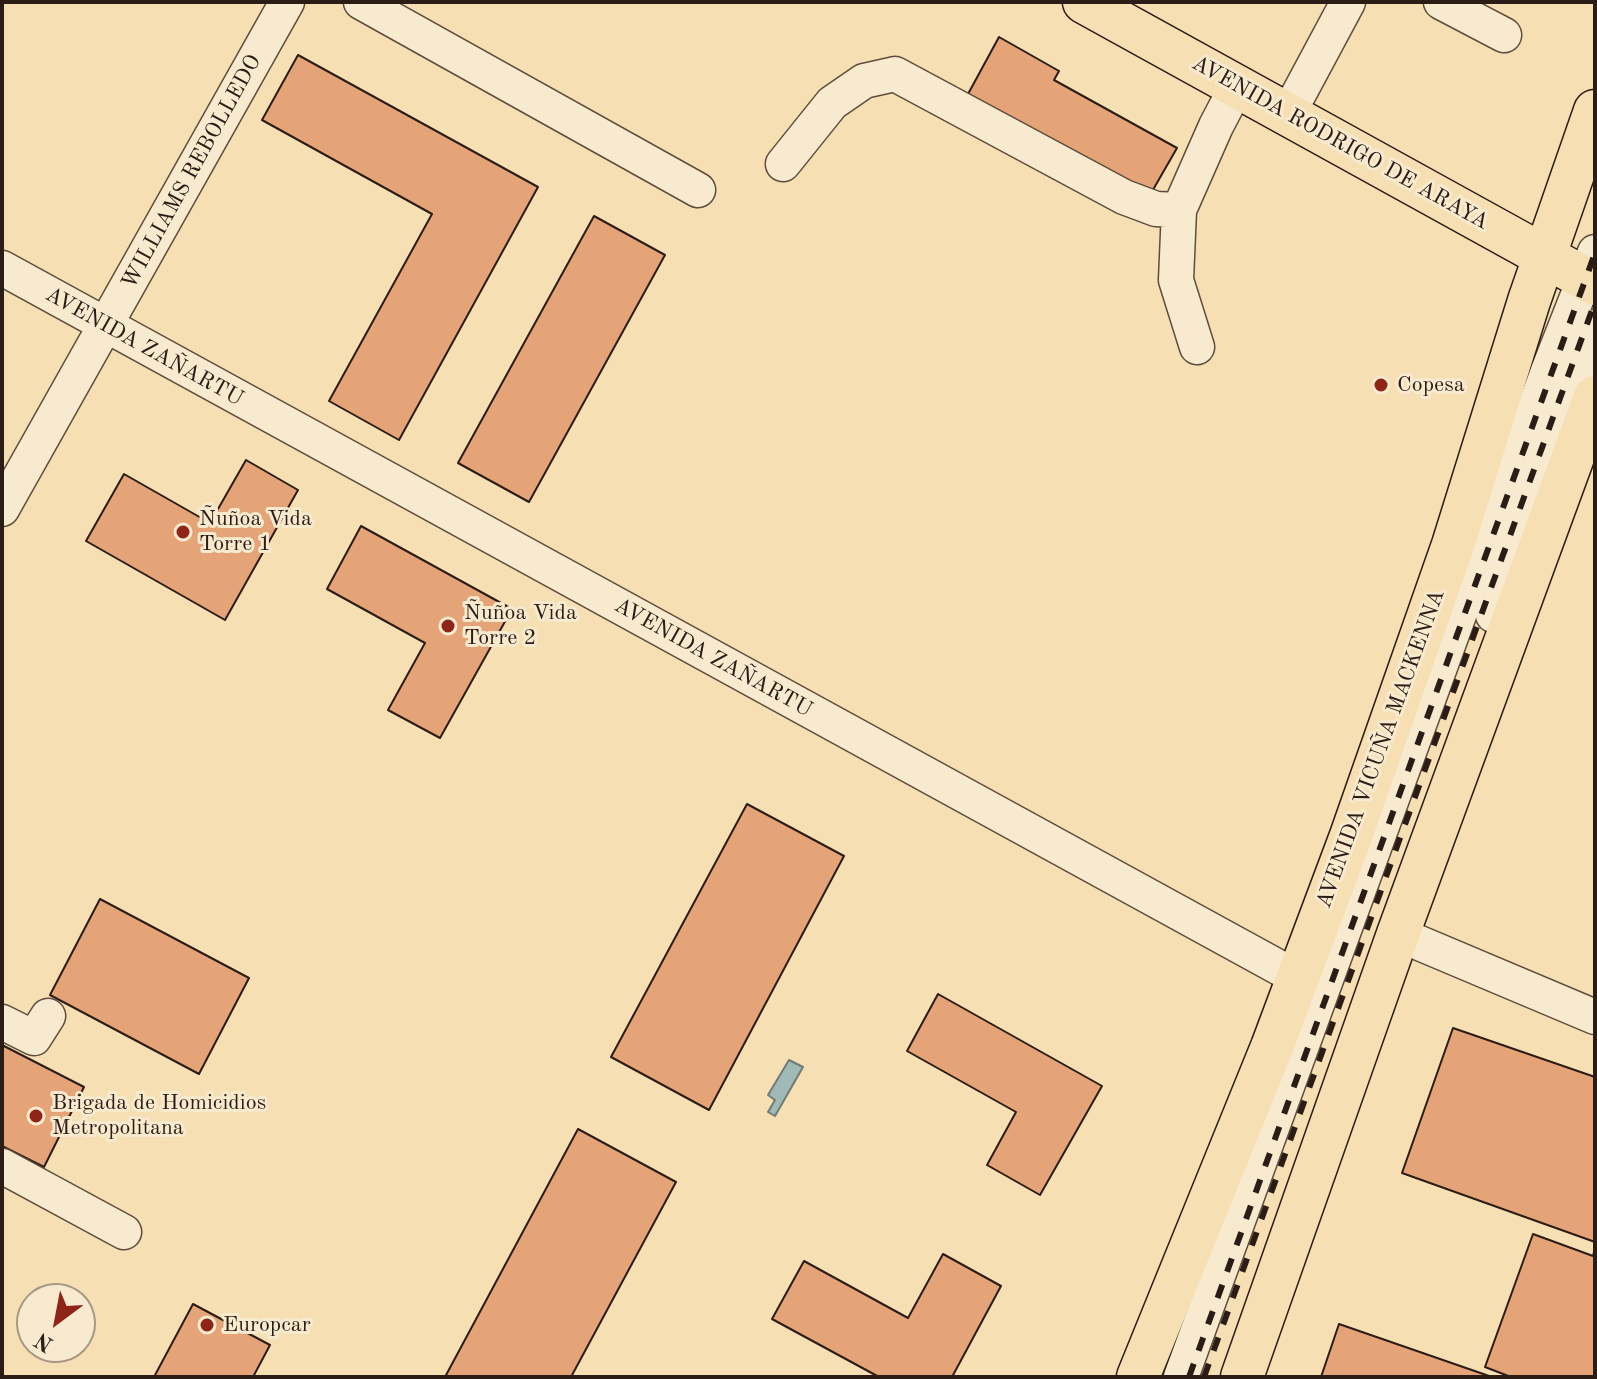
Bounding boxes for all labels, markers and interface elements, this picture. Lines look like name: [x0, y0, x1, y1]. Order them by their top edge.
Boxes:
street label: WILLIAMS REBOLLEDO: [116, 50, 268, 294]
street label: AVENIDA RODRIGO DE ARAYA: [1187, 50, 1493, 236]
street label: AVENIDA ZAÑARTU: [40, 282, 248, 412]
place label: Copesa: [1397, 372, 1465, 398]
marker: Copesa: [1372, 376, 1390, 394]
place label: Ñuñoa Vida Torre 1: [199, 506, 312, 558]
marker: Ñuñoa Vida Torre 1: [174, 523, 192, 541]
street label: AVENIDA VICUÑA MACKENNA: [1311, 586, 1451, 912]
street label: AVENIDA ZAÑARTU: [609, 593, 817, 723]
place label: Ñuñoa Vida Torre 2: [464, 600, 577, 652]
marker: Ñuñoa Vida Torre 2: [439, 617, 457, 635]
place label: Brigada de Homicidios Metropolitana: [52, 1090, 266, 1142]
marker: Brigada de Homicidios Metropolitana: [27, 1107, 45, 1125]
north arrow: [16, 1283, 96, 1363]
place label: Europcar: [223, 1312, 311, 1338]
marker: Europcar: [198, 1316, 216, 1334]
text: N: [31, 1328, 57, 1355]

